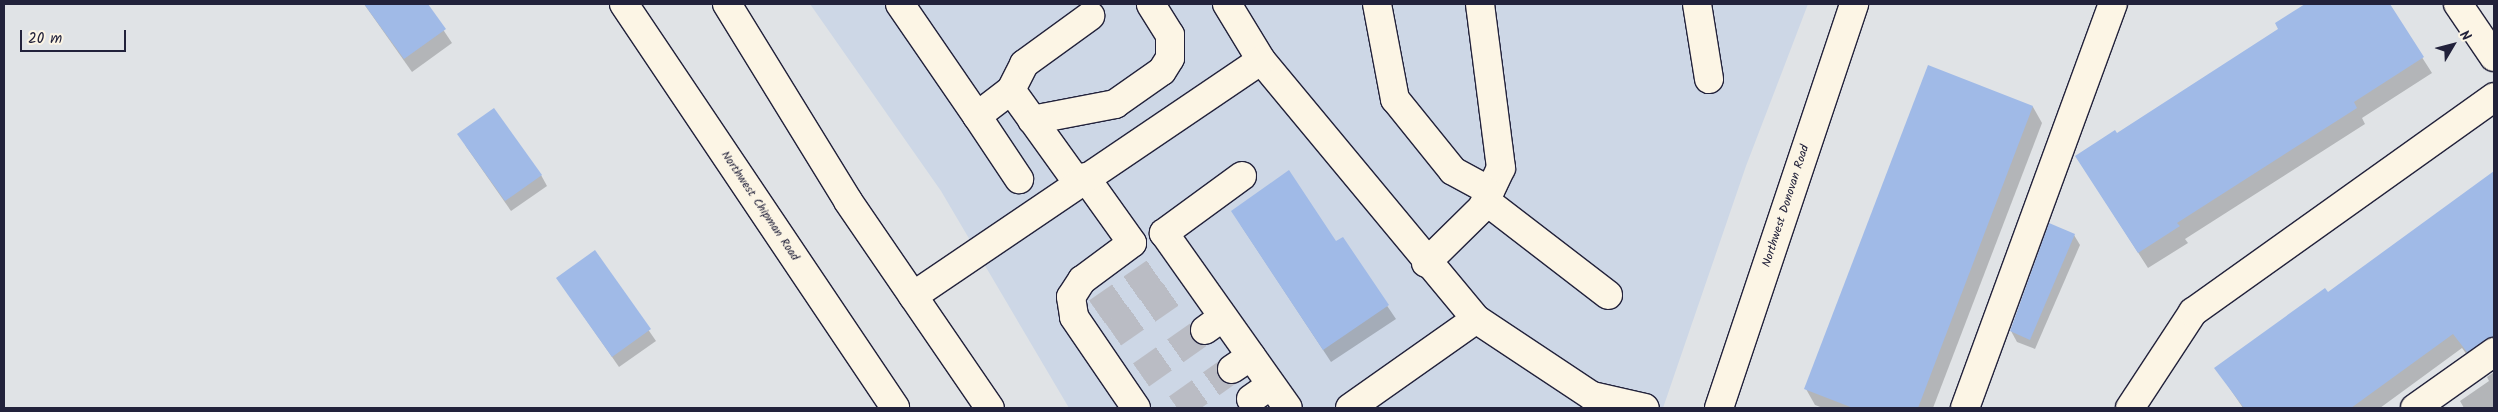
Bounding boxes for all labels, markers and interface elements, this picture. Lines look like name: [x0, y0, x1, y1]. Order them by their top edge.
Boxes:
scale bar: [22, 20, 129, 52]
north arrow: [2428, 20, 2478, 70]
text: N: [2454, 26, 2476, 46]
text: 20 m: [28, 27, 62, 51]
street label: Northwest Donovan Road: [1759, 143, 1813, 269]
street label: Northwest Chipman Road: [718, 148, 802, 264]

